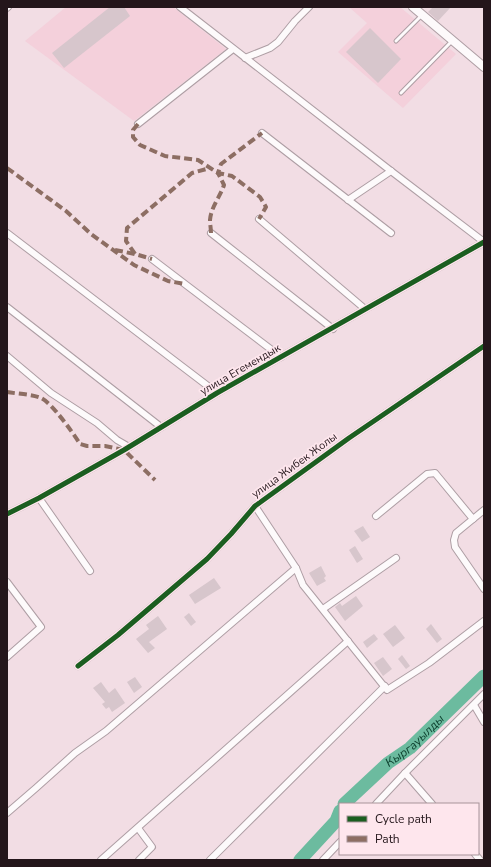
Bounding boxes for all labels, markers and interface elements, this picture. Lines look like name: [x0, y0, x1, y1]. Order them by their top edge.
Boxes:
street label: улица Егемендык: [197, 340, 283, 399]
street label: улица Жибек Жолы: [248, 429, 340, 502]
water label: Кыргауылды: [382, 711, 448, 771]
legend: [339, 803, 479, 855]
text: Cycle path: [375, 811, 432, 827]
text: Path: [375, 831, 400, 847]

